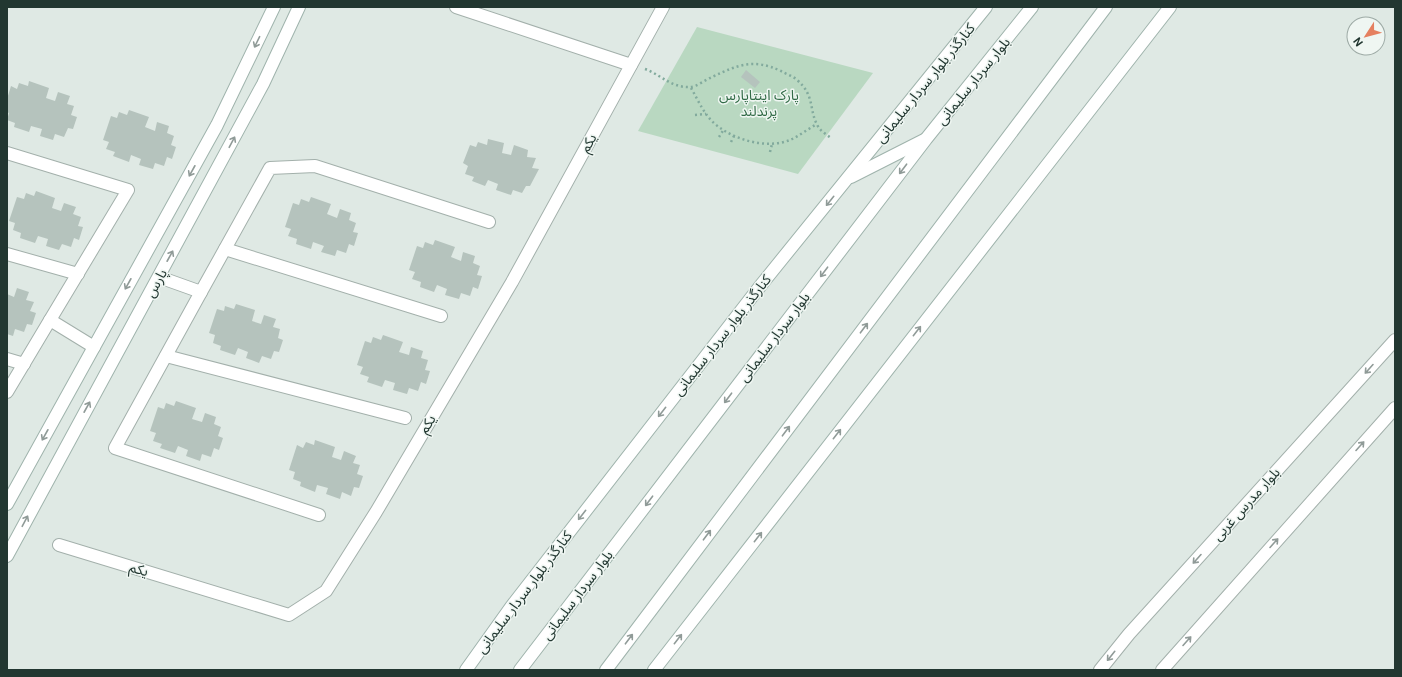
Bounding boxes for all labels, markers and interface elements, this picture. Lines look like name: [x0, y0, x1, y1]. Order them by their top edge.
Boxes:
north arrow: [1346, 16, 1386, 56]
street label: کنارگذر بلوار سردار سلیمانی: [872, 20, 979, 147]
street label: بلوار سردار سلیمانی: [933, 34, 1014, 129]
text: N: [1351, 34, 1366, 49]
one-way arrow: [253, 36, 260, 48]
park label: پارک اینتاپارس پرندلند: [719, 87, 799, 121]
street label: یکم: [576, 131, 602, 157]
one-way arrow: [229, 136, 237, 148]
one-way arrow: [899, 163, 907, 174]
one-way arrow: [187, 164, 195, 176]
one-way arrow: [825, 195, 834, 206]
one-way arrow: [167, 250, 174, 262]
street label: پارس: [142, 266, 172, 301]
one-way arrow: [820, 267, 828, 278]
street label: کنارگذر بلوار سردار سلیمانی: [670, 271, 774, 399]
one-way arrow: [124, 278, 131, 290]
street label: بلوار سردار سلیمانی: [735, 289, 813, 385]
one-way arrow: [860, 322, 868, 333]
one-way arrow: [913, 326, 921, 337]
one-way arrow: [1364, 364, 1374, 374]
one-way arrow: [724, 392, 732, 403]
one-way arrow: [84, 401, 92, 413]
one-way arrow: [658, 407, 666, 418]
street label: یکم: [415, 412, 441, 438]
one-way arrow: [782, 426, 790, 437]
one-way arrow: [41, 428, 48, 440]
one-way arrow: [833, 429, 842, 440]
one-way arrow: [1356, 441, 1365, 452]
street label: بلوار مدرس غربی: [1209, 464, 1284, 544]
one-way arrow: [645, 495, 653, 506]
one-way arrow: [578, 510, 587, 521]
one-way arrow: [22, 515, 30, 527]
street label: کنارگذر بلوار سردار سلیمانی: [472, 527, 576, 657]
one-way arrow: [703, 530, 712, 541]
one-way arrow: [753, 531, 762, 542]
one-way arrow: [1269, 539, 1278, 549]
street label: بلوار سردار سلیمانی: [538, 547, 616, 643]
one-way arrow: [1193, 553, 1202, 563]
street label: یکم: [127, 559, 151, 582]
one-way arrow: [625, 633, 633, 644]
one-way arrow: [673, 634, 682, 645]
one-way arrow: [1183, 635, 1192, 646]
one-way arrow: [1106, 651, 1115, 662]

